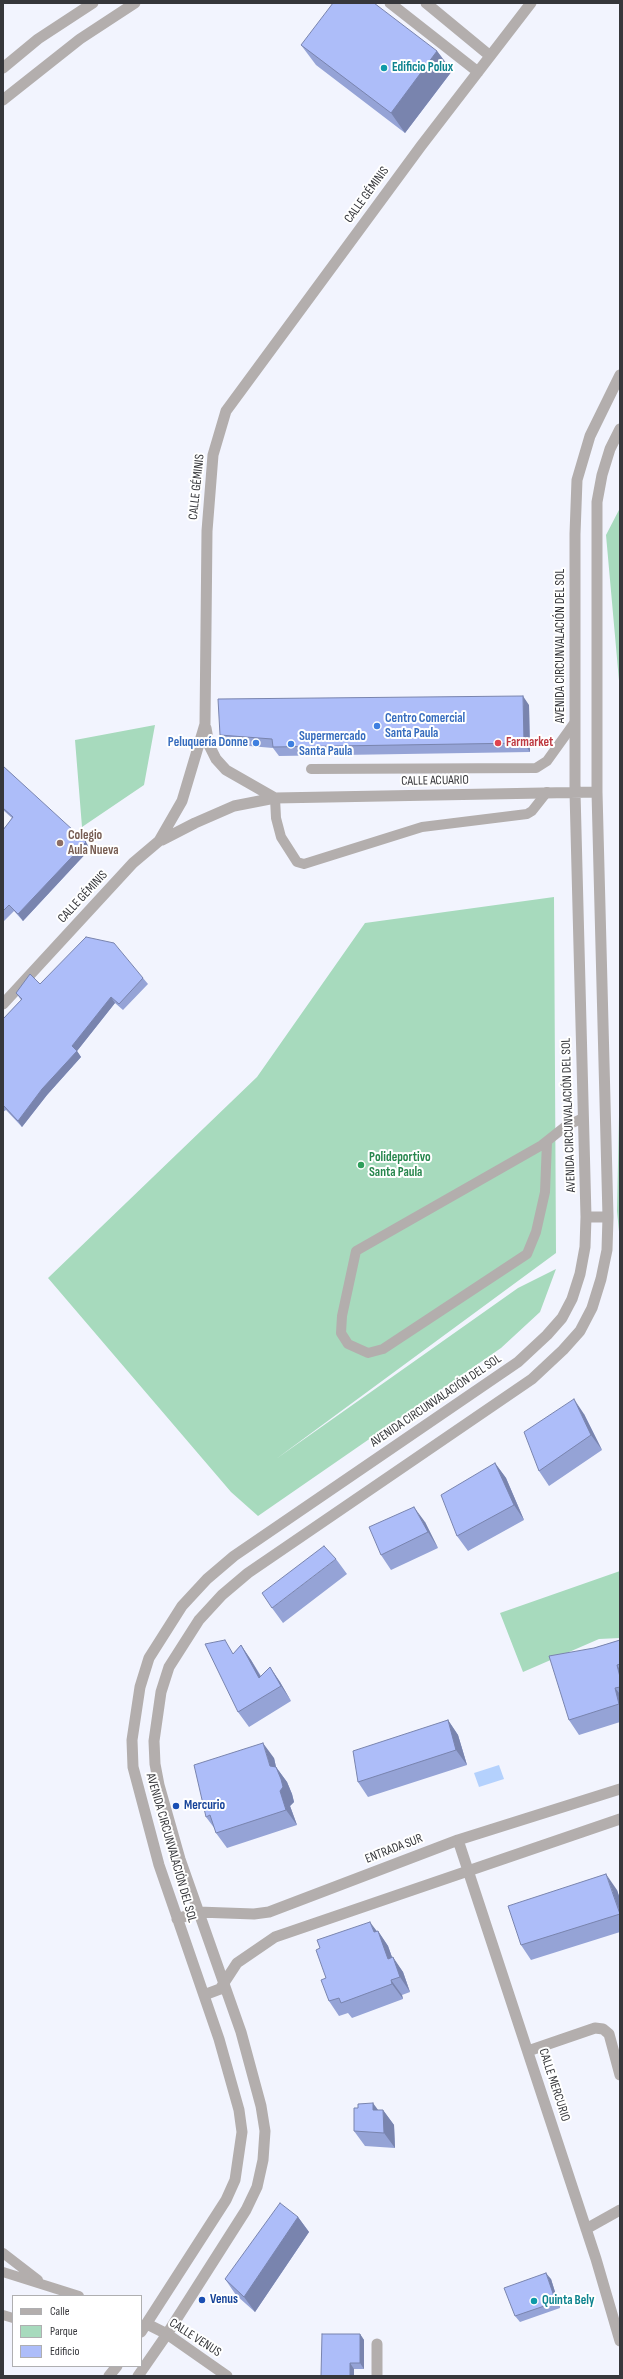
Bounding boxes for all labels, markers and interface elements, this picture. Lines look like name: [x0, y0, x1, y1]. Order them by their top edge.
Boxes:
place label: Edificio Polux: [392, 60, 453, 76]
marker: Edificio Polux: [379, 63, 389, 73]
street label: CALLE GÉMINIS: [341, 164, 393, 226]
street label: CALLE GÉMINIS: [186, 453, 208, 521]
street label: AVENIDA CIRCUNVALACIÓN DEL SOL: [553, 569, 569, 723]
place label: Centro Comercial Santa Paula: [385, 711, 465, 742]
marker: Centro Comercial Santa Paula: [372, 721, 382, 731]
place label: Supermercado Santa Paula: [299, 729, 366, 760]
place label: Peluquería Donne: [168, 735, 248, 751]
place label: Farmarket: [506, 735, 553, 751]
marker: Peluquería Donne: [251, 738, 261, 748]
marker: Farmarket: [493, 738, 503, 748]
marker: Supermercado Santa Paula: [286, 739, 296, 749]
street label: CALLE ACUARIO: [401, 773, 469, 789]
place label: Colegio Aula Nueva: [68, 828, 118, 859]
marker: Colegio Aula Nueva: [55, 838, 65, 848]
street label: CALLE GÉMINIS: [55, 868, 111, 926]
street label: AVENIDA CIRCUNVALACIÓN DEL SOL: [559, 1037, 579, 1193]
place label: Polideportivo Santa Paula: [369, 1150, 431, 1181]
marker: Polideportivo Santa Paula: [356, 1160, 366, 1170]
street label: AVENIDA CIRCUNVALACIÓN DEL SOL: [368, 1351, 504, 1451]
street label: AVENIDA CIRCUNVALACIÓN DEL SOL: [142, 1772, 200, 1924]
place label: Mercurio: [184, 1798, 225, 1814]
marker: Mercurio: [171, 1801, 181, 1811]
street label: ENTRADA SUR: [363, 1831, 425, 1867]
street label: CALLE MERCURIO: [535, 2047, 573, 2123]
place label: Venus: [210, 2292, 238, 2308]
place label: Quinta Bely: [542, 2293, 594, 2309]
legend: [12, 2295, 142, 2367]
marker: Venus: [197, 2295, 207, 2305]
marker: Quinta Bely: [529, 2296, 539, 2306]
text: Calle: [50, 2304, 70, 2319]
street label: CALLE VENUS: [166, 2315, 224, 2361]
text: Parque: [50, 2324, 78, 2339]
text: Edificio: [50, 2344, 79, 2359]

